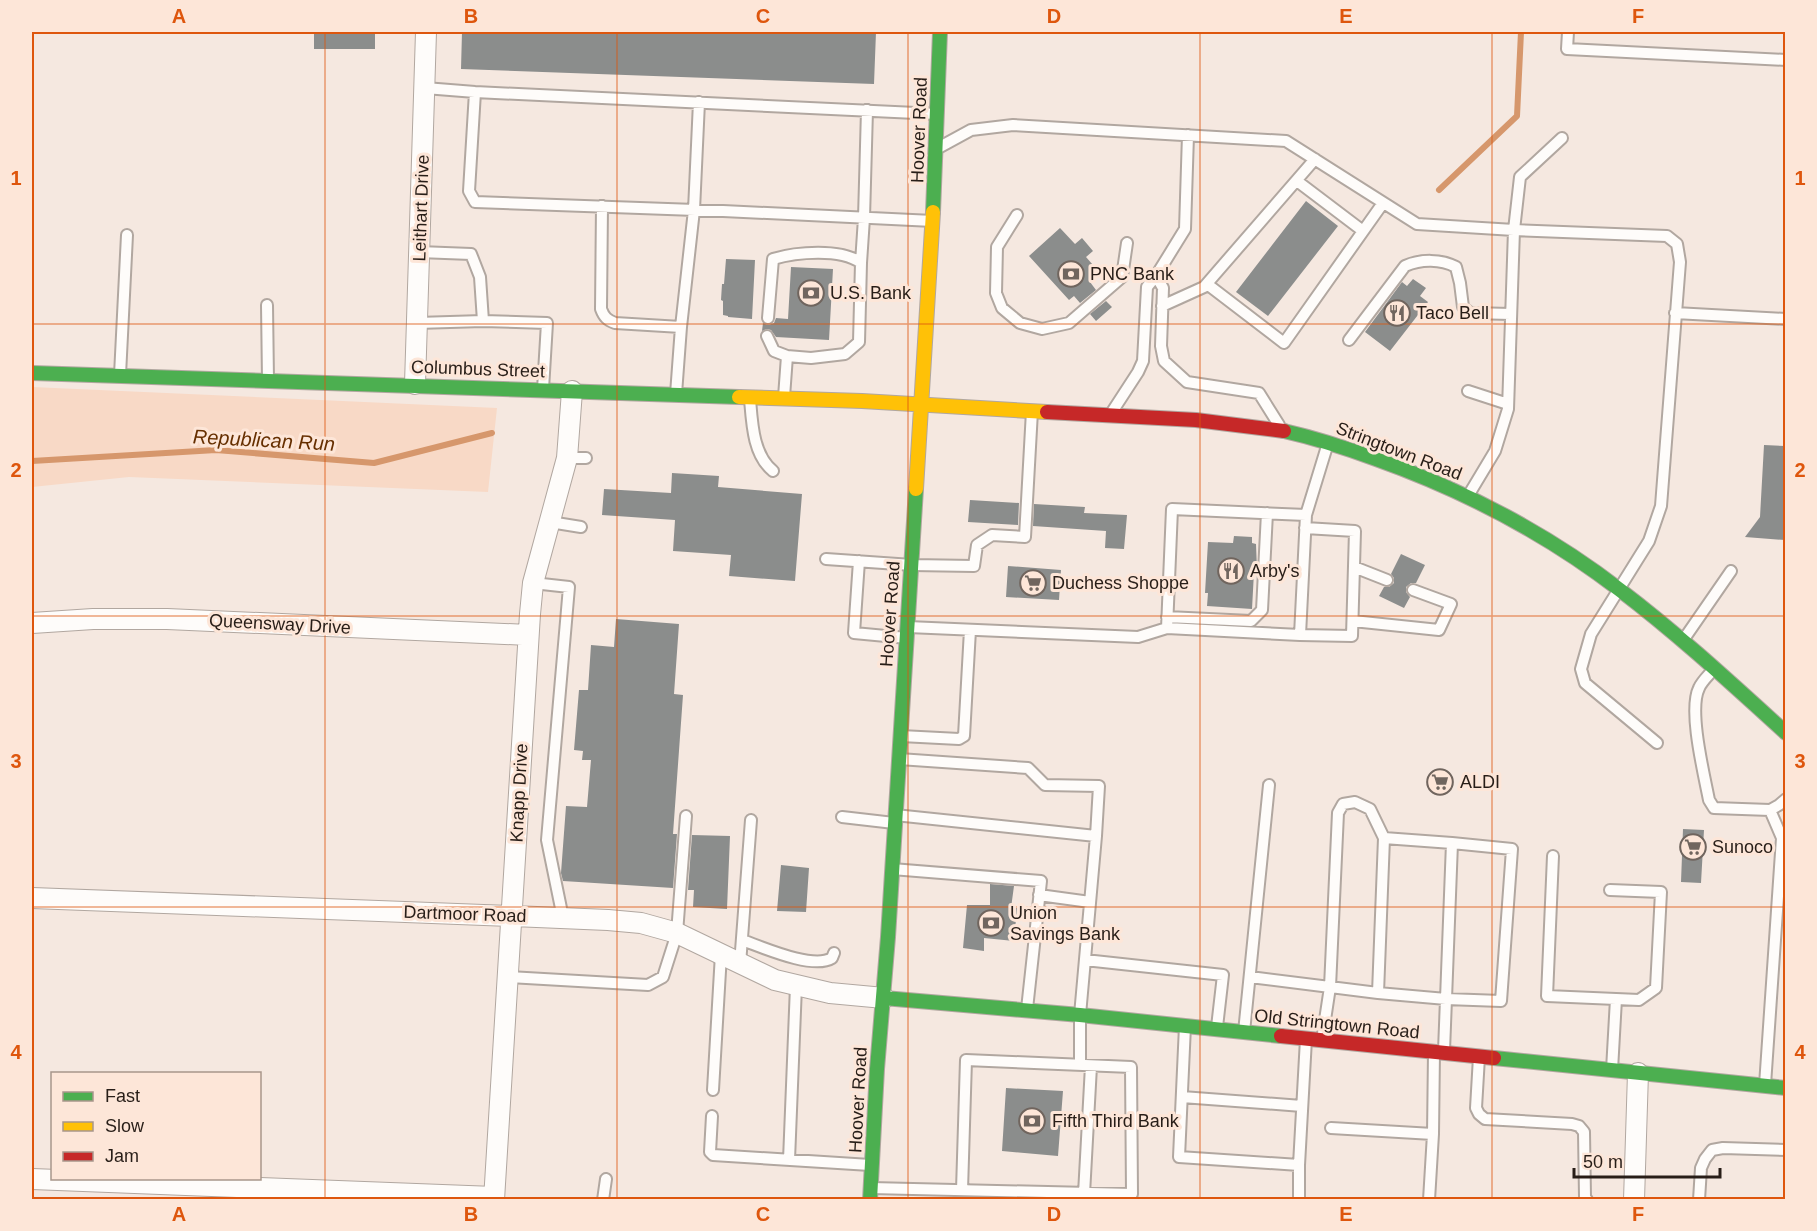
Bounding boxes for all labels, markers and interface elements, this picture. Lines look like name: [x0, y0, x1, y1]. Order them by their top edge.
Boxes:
text: A: [172, 5, 186, 27]
text: B: [464, 5, 478, 27]
text: C: [756, 5, 770, 27]
text: D: [1047, 5, 1061, 27]
text: E: [1339, 5, 1353, 27]
text: F: [1632, 5, 1644, 27]
street label: Hoover Road: [907, 77, 931, 183]
street label: Leithart Drive: [409, 154, 433, 262]
text: 1: [10, 167, 22, 189]
text: 1: [1794, 167, 1806, 189]
bank icon: PNC Bank: [1056, 259, 1086, 289]
place label: PNC Bank: [1090, 264, 1175, 284]
bank icon: U.S. Bank: [796, 278, 826, 308]
place label: U.S. Bank: [830, 283, 912, 303]
restaurant icon: Taco Bell: [1382, 298, 1412, 328]
place label: Taco Bell: [1416, 303, 1489, 323]
street label: Columbus Street: [411, 357, 545, 381]
street label: Stringtown Road: [1333, 418, 1465, 484]
water label: Republican Run: [192, 425, 336, 455]
text: 2: [10, 459, 22, 481]
text: 2: [1794, 459, 1806, 481]
restaurant icon: Arby's: [1216, 556, 1246, 586]
street label: Hoover Road: [876, 560, 904, 668]
place label: Arby's: [1250, 561, 1299, 581]
supermarket icon: Duchess Shoppe: [1018, 568, 1048, 598]
place label: Duchess Shoppe: [1052, 573, 1189, 593]
street label: Queensway Drive: [209, 610, 351, 638]
street label: Knapp Drive: [506, 743, 532, 843]
text: 3: [10, 750, 22, 772]
text: 3: [1794, 750, 1806, 772]
supermarket icon: ALDI: [1425, 767, 1455, 797]
place label: ALDI: [1460, 772, 1500, 792]
supermarket icon: Sunoco: [1678, 832, 1708, 862]
place label: Sunoco: [1712, 837, 1773, 857]
street label: Dartmoor Road: [403, 902, 527, 926]
place label: Union Savings Bank: [1010, 903, 1121, 944]
bank icon: Union Savings Bank: [976, 908, 1006, 938]
street label: Old Stringtown Road: [1253, 1005, 1421, 1043]
text: 4: [10, 1041, 22, 1063]
text: 4: [1794, 1041, 1806, 1063]
street label: Hoover Road: [845, 1047, 871, 1153]
legend: [51, 1072, 261, 1180]
text: Fast: [105, 1086, 140, 1106]
bank icon: Fifth Third Bank: [1017, 1106, 1047, 1136]
place label: Fifth Third Bank: [1052, 1111, 1180, 1131]
text: Slow: [105, 1116, 145, 1136]
scale bar: [1574, 1141, 1720, 1179]
text: Jam: [105, 1146, 139, 1166]
text: 50 m: [1583, 1152, 1623, 1172]
text: A: [172, 1203, 186, 1225]
text: B: [464, 1203, 478, 1225]
text: C: [756, 1203, 770, 1225]
text: D: [1047, 1203, 1061, 1225]
text: E: [1339, 1203, 1353, 1225]
text: F: [1632, 1203, 1644, 1225]

